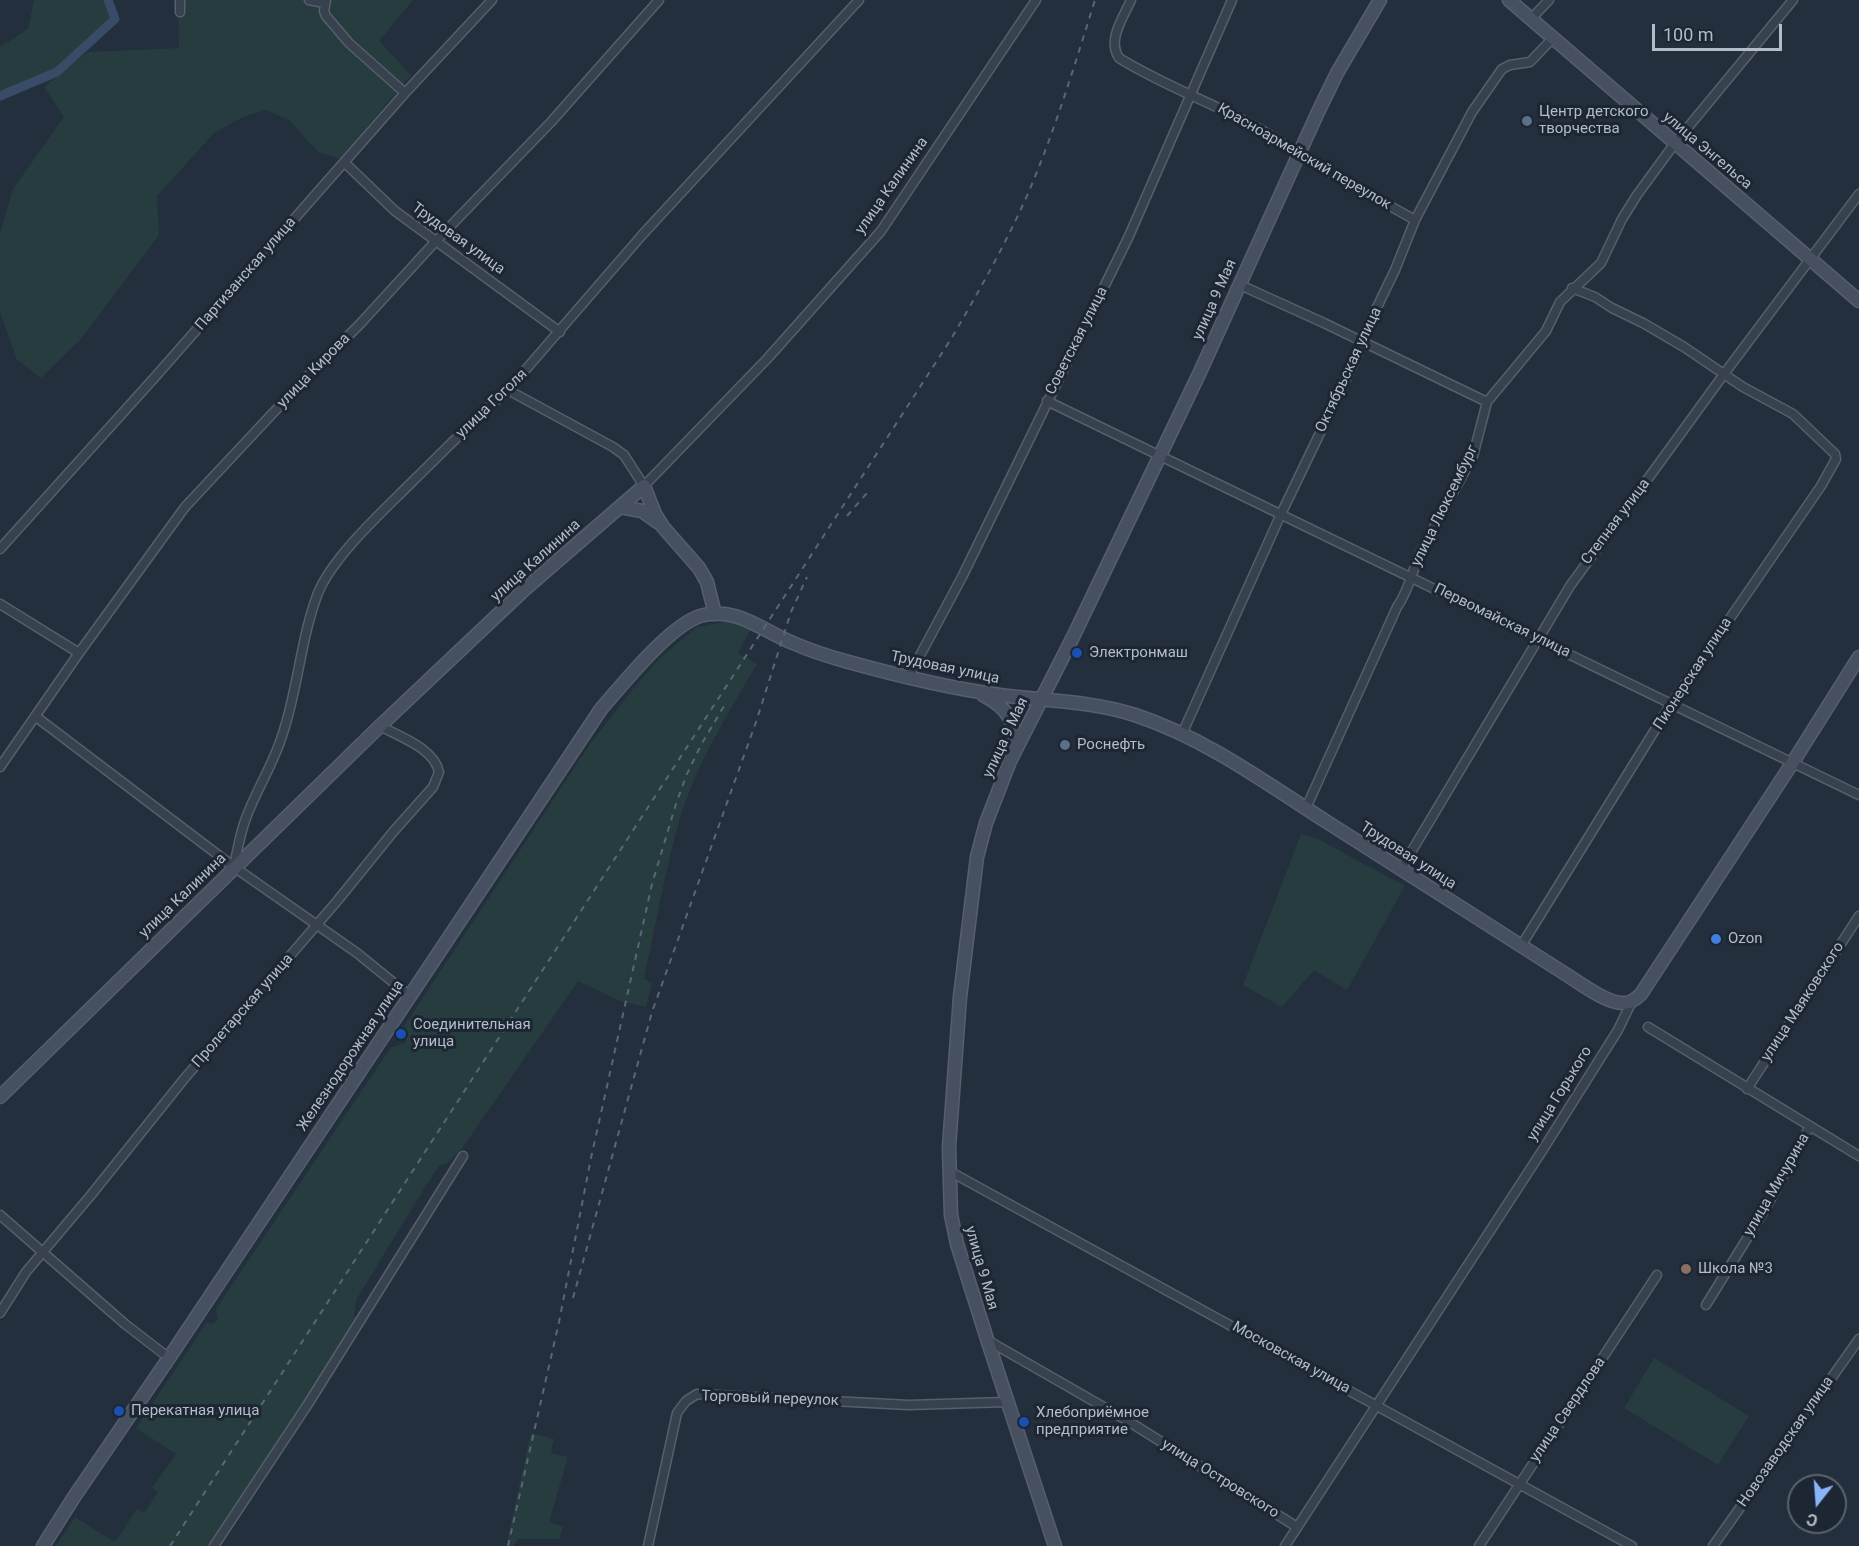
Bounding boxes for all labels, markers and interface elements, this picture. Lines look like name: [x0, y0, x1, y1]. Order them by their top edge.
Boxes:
scale bar: [1655, 12, 1786, 50]
text: 100 m: [1663, 24, 1714, 45]
street label: Красноармейский переулок: [1214, 100, 1394, 214]
place label: Центр детского творчества: [1539, 103, 1649, 138]
street label: улица Энгельса: [1659, 109, 1755, 193]
marker: Центр детского творчества: [1520, 114, 1534, 128]
street label: улица Калинина: [852, 134, 932, 238]
street label: Трудовая улица: [408, 199, 508, 279]
street label: Партизанская улица: [192, 214, 300, 334]
street label: улица 9 Мая: [1189, 257, 1241, 343]
street label: Советская улица: [1042, 284, 1112, 398]
street label: Октябрьская улица: [1312, 305, 1386, 435]
street label: улица Кирова: [274, 330, 354, 412]
street label: улица Гоголя: [453, 366, 531, 442]
street label: улица Люксембург: [1408, 442, 1482, 570]
street label: Степная улица: [1578, 475, 1654, 569]
street label: улица Калинина: [488, 516, 584, 606]
street label: Первомайская улица: [1431, 580, 1573, 662]
street label: Пионерская улица: [1650, 615, 1736, 733]
place label: Электронмаш: [1089, 644, 1188, 662]
marker: Электронмаш: [1070, 646, 1084, 660]
street label: Трудовая улица: [889, 648, 1001, 688]
street label: улица 9 Мая: [980, 695, 1032, 781]
place label: Роснефть: [1077, 736, 1145, 754]
marker: Роснефть: [1058, 738, 1072, 752]
street label: Трудовая улица: [1357, 818, 1459, 894]
street label: улица Калинина: [136, 850, 230, 942]
place label: Ozon: [1728, 930, 1762, 948]
marker: Ozon: [1709, 932, 1723, 946]
street label: улица Маяковского: [1758, 939, 1848, 1065]
street label: Пролетарская улица: [189, 950, 297, 1072]
street label: Железнодорожная улица: [294, 977, 408, 1135]
place label: Соединительная улица: [413, 1016, 531, 1051]
marker: Соединительная улица: [394, 1027, 408, 1041]
street label: улица Горького: [1524, 1043, 1596, 1145]
street label: улица Мичурина: [1740, 1130, 1814, 1240]
street label: улица 9 Мая: [960, 1224, 1002, 1312]
place label: Школа №3: [1698, 1260, 1773, 1278]
marker: Школа №3: [1679, 1262, 1693, 1276]
street label: Московская улица: [1229, 1318, 1353, 1398]
street label: улица Свердлова: [1526, 1354, 1610, 1466]
street label: Новозаводская улица: [1734, 1373, 1838, 1511]
street label: Торговый переулок: [701, 1388, 839, 1410]
place label: Перекатная улица: [131, 1402, 259, 1420]
marker: Перекатная улица: [112, 1404, 126, 1418]
place label: Хлебоприёмное предприятие: [1036, 1404, 1149, 1439]
marker: Хлебоприёмное предприятие: [1017, 1415, 1031, 1429]
street label: улица Островского: [1158, 1436, 1282, 1522]
north arrow: [1787, 1474, 1847, 1534]
text: С: [1804, 1509, 1820, 1530]

